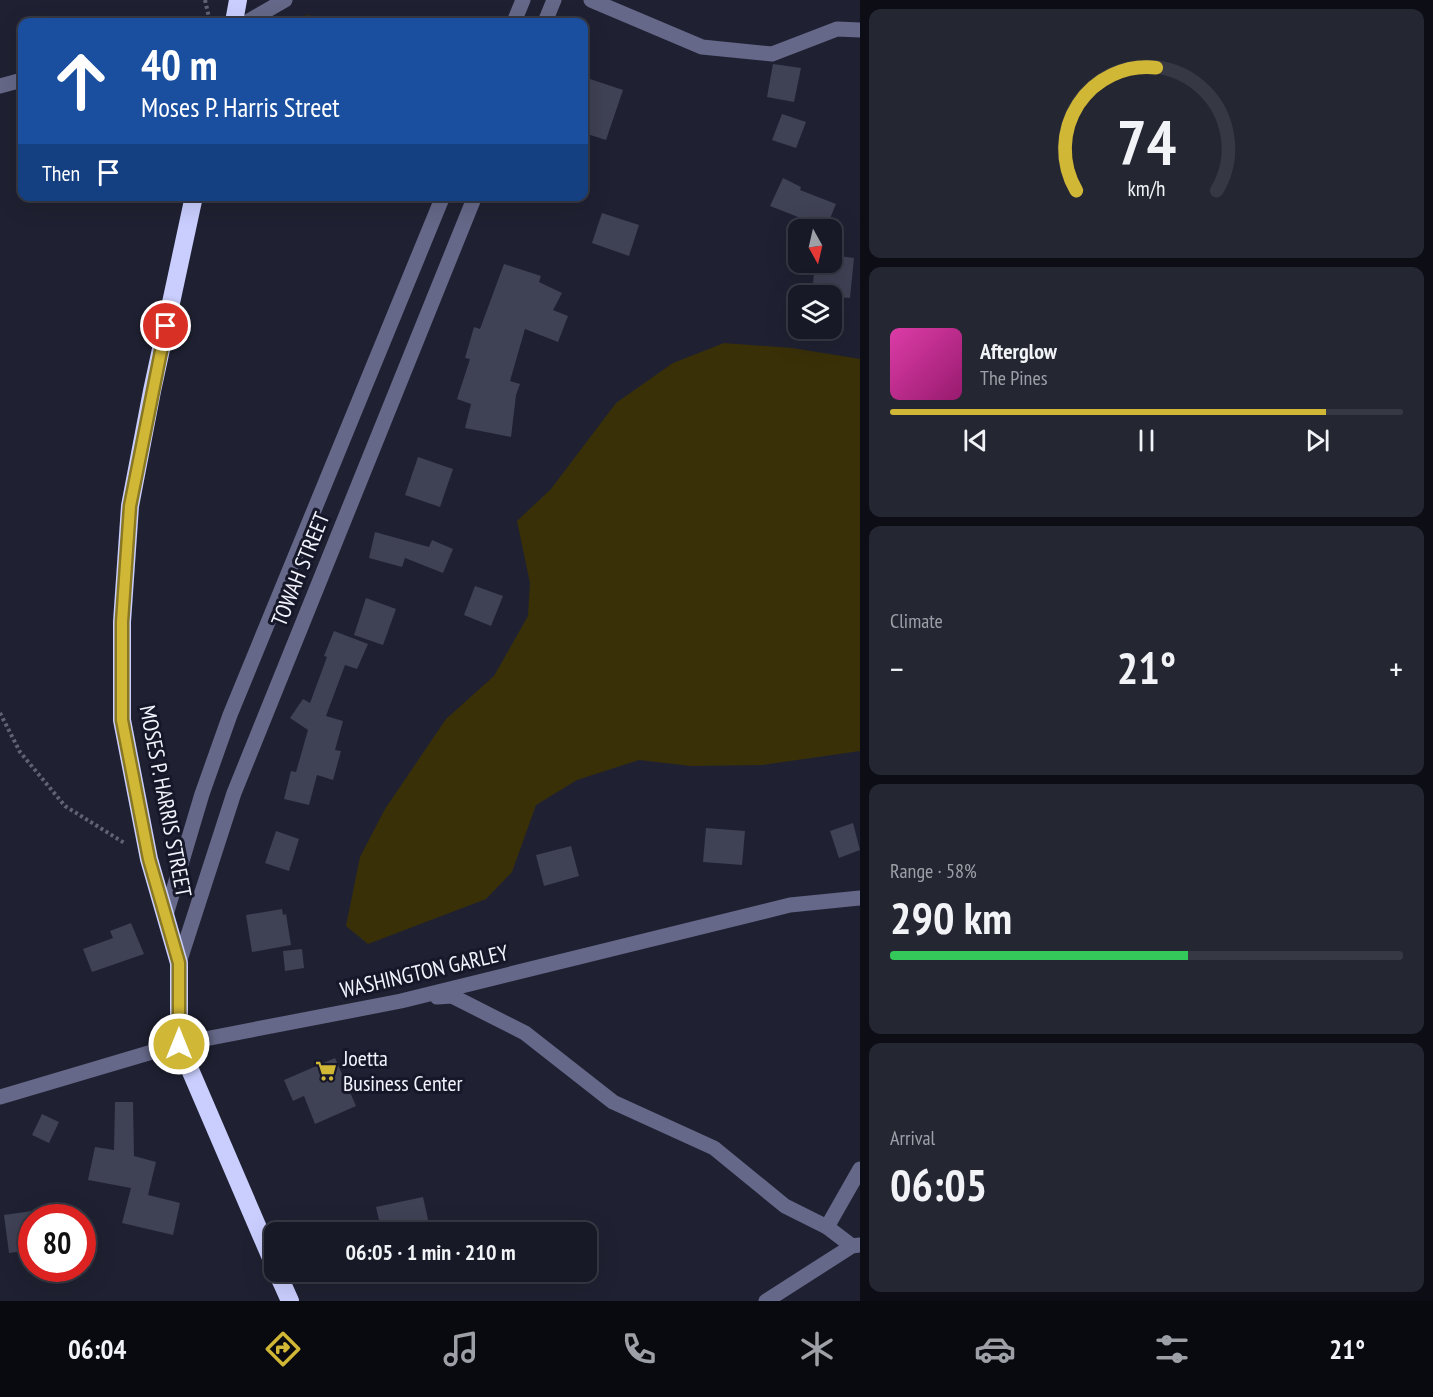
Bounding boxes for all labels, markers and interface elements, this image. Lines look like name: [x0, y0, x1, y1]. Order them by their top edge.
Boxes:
text: 40 m: [141, 37, 218, 92]
icon: ahead: [42, 42, 120, 120]
text: Moses P. Harris Street: [141, 90, 340, 124]
text: 74: [1117, 101, 1176, 182]
icon: arrive: [92, 156, 125, 189]
text: Then: [42, 159, 80, 187]
text: km/h: [1127, 174, 1166, 202]
north arrow: [788, 219, 842, 273]
map controls: [788, 219, 842, 339]
button: layers: [788, 285, 842, 339]
pin: [140, 300, 191, 351]
icon: arrive: [149, 309, 182, 342]
text: Afterglow: [980, 337, 1057, 365]
text: The Pines: [980, 365, 1047, 391]
icon: previous: [959, 424, 992, 457]
icon: pause: [1130, 424, 1163, 457]
icon: next: [1301, 424, 1334, 457]
street label: TOWAH STREET: [264, 508, 336, 630]
text: Climate: [890, 608, 943, 634]
text: 21°: [1117, 638, 1176, 696]
text: −: [890, 647, 904, 690]
text: +: [1389, 647, 1403, 690]
street label: MOSES P. HARRIS STREET: [134, 703, 198, 899]
text: Range · 58%: [890, 858, 977, 884]
text: 290 km: [890, 888, 1012, 946]
street label: WASHINGTON GARLEY: [337, 938, 511, 1004]
position arrow: [147, 1012, 211, 1076]
place label: Joetta Business Center: [342, 1044, 463, 1097]
supermarket icon: Joetta Business Center: [314, 1059, 338, 1083]
text: Arrival: [890, 1125, 935, 1151]
text: 06:05: [890, 1155, 987, 1213]
speed limit sign: 80: [18, 1204, 96, 1282]
text: 06:05 · 1 min · 210 m: [345, 1238, 516, 1266]
icon: directions: [262, 1328, 304, 1370]
icon: music: [440, 1328, 482, 1370]
icon: phone: [618, 1328, 660, 1370]
icon: climate: [796, 1328, 838, 1370]
icon: car: [974, 1328, 1016, 1370]
icon: filters: [1151, 1328, 1193, 1370]
text: 06:04: [68, 1332, 126, 1366]
text: 21°: [1329, 1332, 1365, 1366]

